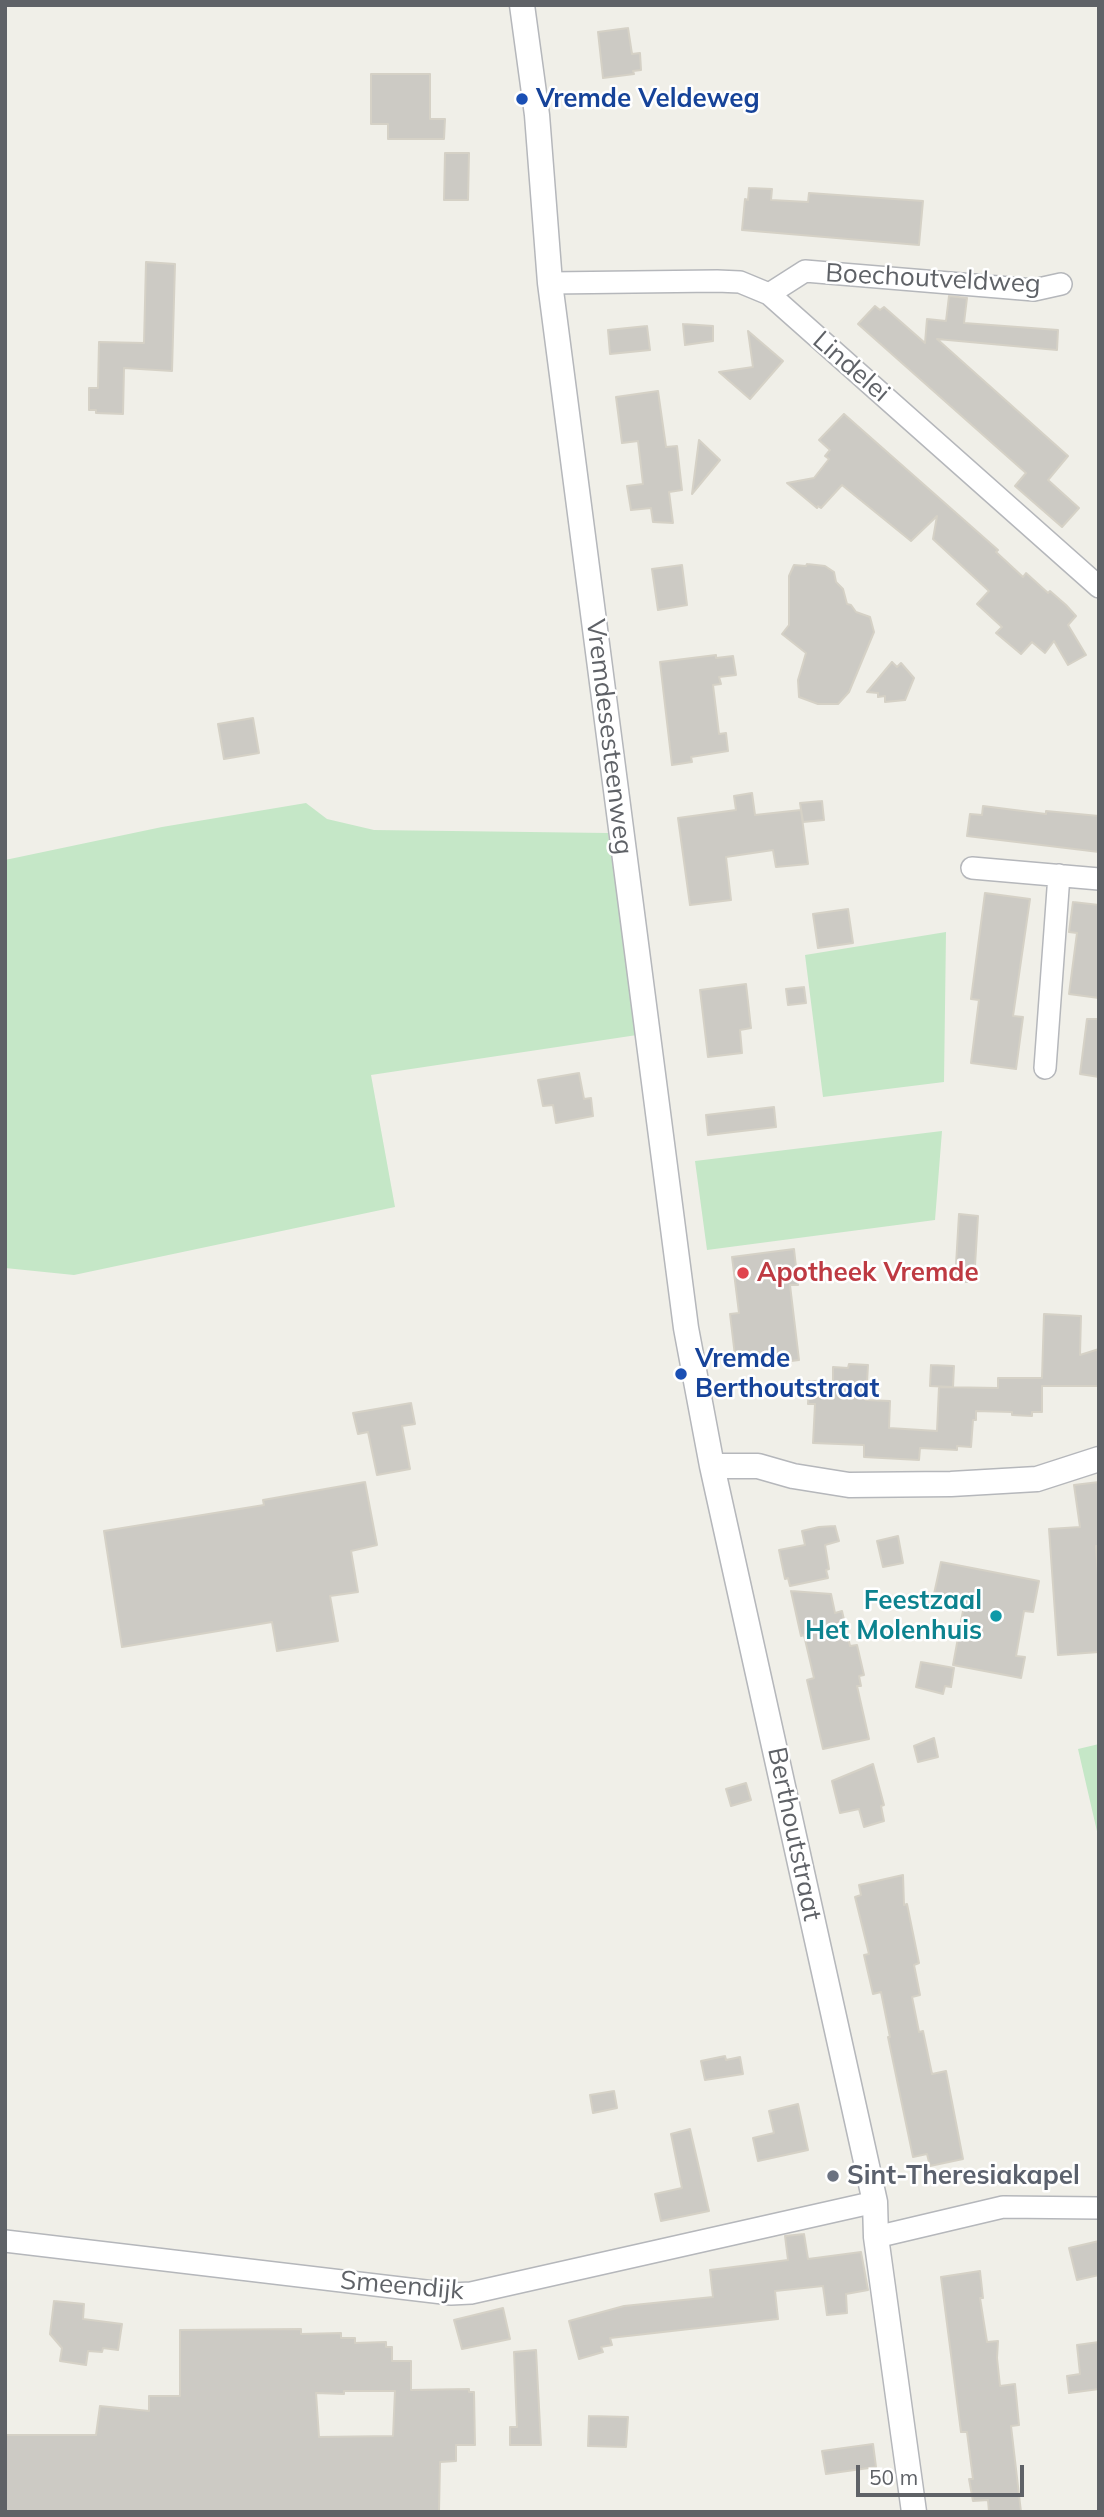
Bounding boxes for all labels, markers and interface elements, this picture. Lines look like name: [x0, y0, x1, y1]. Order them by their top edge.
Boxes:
place label: Vremde Veldeweg: [536, 83, 760, 115]
marker: Vremde Veldeweg: [514, 91, 530, 107]
street label: Boechoutveldweg: [825, 258, 1041, 300]
street label: Lindelei: [806, 325, 896, 409]
street label: Vremdesesteenweg: [579, 617, 639, 857]
place label: Apotheek Vremde: [757, 1257, 979, 1289]
marker: Apotheek Vremde: [735, 1265, 751, 1281]
place label: Vremde Berthoutstraat: [695, 1343, 879, 1404]
marker: Vremde Berthoutstraat: [673, 1366, 689, 1382]
place label: Feestzaal Het Molenhuis: [805, 1585, 982, 1646]
marker: Feestzaal Het Molenhuis: [988, 1608, 1004, 1624]
street label: Berthoutstraat: [760, 1744, 828, 1924]
place label: Sint-Theresiakapel: [847, 2160, 1080, 2192]
marker: Sint-Theresiakapel: [825, 2168, 841, 2184]
street label: Smeendijk: [339, 2265, 465, 2307]
scale bar: [859, 2450, 1027, 2494]
text: 50 m: [869, 2464, 918, 2490]

